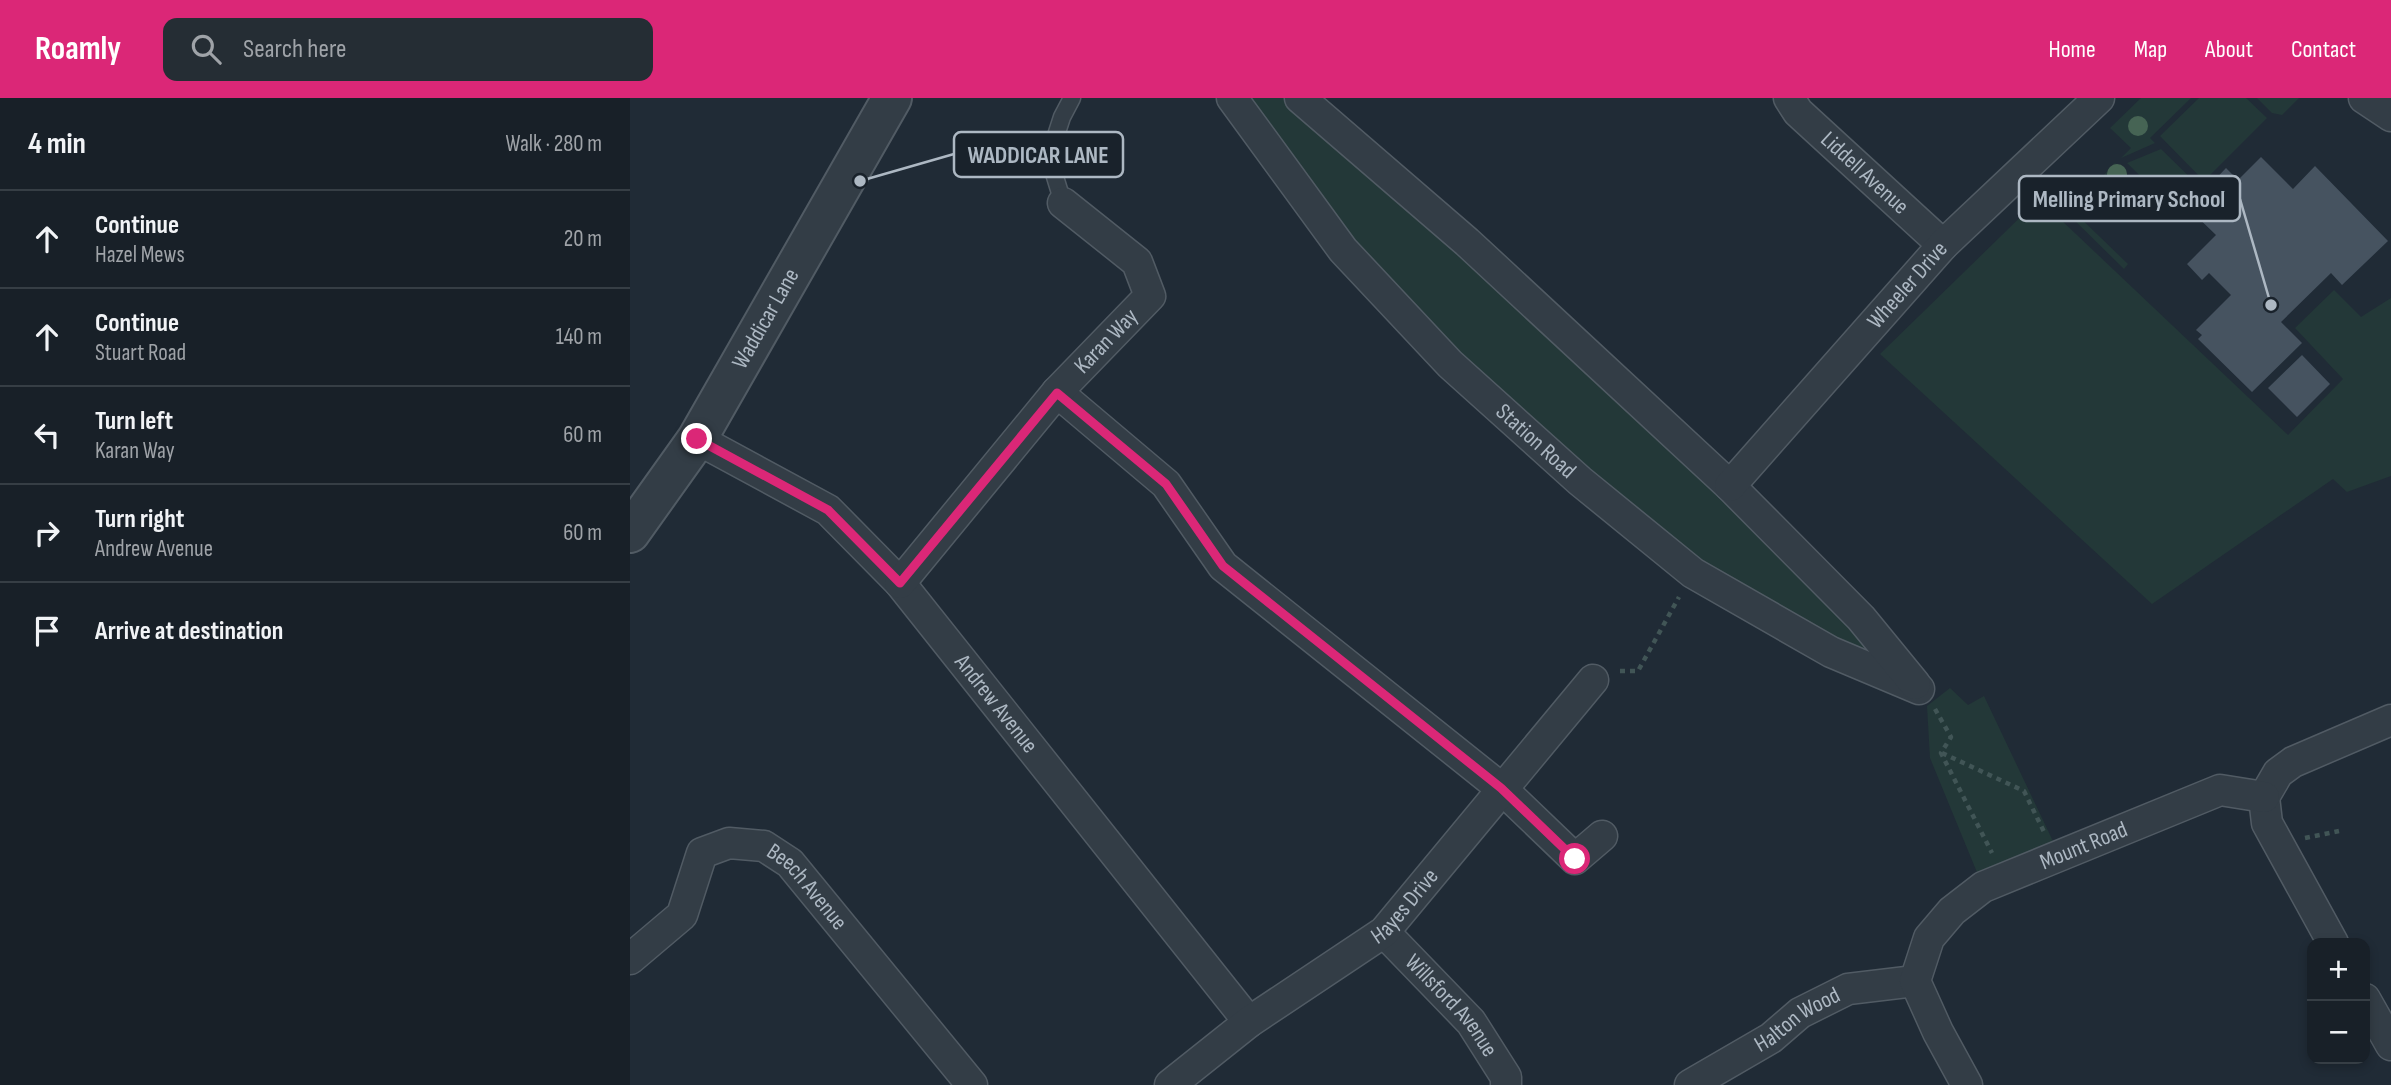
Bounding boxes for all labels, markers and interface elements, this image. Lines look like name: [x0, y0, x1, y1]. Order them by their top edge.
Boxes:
search box: [163, 18, 653, 81]
text: Roamly: [35, 29, 121, 69]
icon: search: [187, 30, 225, 68]
text: Search here: [243, 34, 346, 65]
text: Home: [2048, 35, 2096, 64]
text: Map: [2134, 35, 2167, 64]
text: About: [2205, 35, 2253, 64]
text: Contact: [2291, 35, 2356, 64]
text: 4 min: [28, 126, 86, 162]
street label: Liddell Avenue: [1815, 126, 1914, 220]
text: Walk · 280 m: [506, 130, 602, 158]
callout: WADDICAR LANE: [954, 132, 1123, 177]
text: WADDICAR LANE: [967, 141, 1109, 170]
callout: Melling Primary School: [2019, 176, 2240, 221]
text: Melling Primary School: [2033, 185, 2225, 214]
text: Continue: [95, 210, 179, 241]
icon: ahead: [28, 220, 66, 258]
text: 20 m: [564, 225, 602, 253]
street label: Wheeler Drive: [1861, 236, 1954, 335]
text: Hazel Mews: [95, 241, 185, 269]
street label: Waddicar Lane: [726, 263, 806, 374]
street label: Karan Way: [1068, 303, 1144, 380]
text: Continue: [95, 308, 179, 339]
icon: ahead: [28, 318, 66, 356]
text: 140 m: [556, 323, 602, 351]
text: Stuart Road: [95, 339, 186, 367]
street label: Station Road: [1490, 398, 1582, 485]
text: Turn left: [95, 406, 173, 437]
icon: left: [28, 416, 66, 454]
text: 60 m: [563, 421, 602, 449]
route end: [681, 423, 712, 454]
text: Karan Way: [95, 437, 175, 465]
text: Turn right: [95, 504, 184, 535]
icon: right: [28, 514, 66, 552]
text: 60 m: [563, 519, 602, 547]
text: Andrew Avenue: [95, 535, 213, 563]
icon: arrive: [28, 612, 66, 650]
text: Arrive at destination: [95, 616, 283, 647]
street label: Andrew Avenue: [948, 648, 1044, 759]
street label: Mount Road: [2036, 815, 2131, 876]
street label: Beech Avenue: [761, 838, 853, 936]
route start: [1559, 843, 1590, 874]
street label: Hayes Drive: [1366, 863, 1445, 951]
map controls: [2307, 938, 2370, 1064]
button: +: [2307, 938, 2370, 1001]
street label: Willsford Avenue: [1399, 948, 1504, 1062]
street label: Halton Wood: [1750, 981, 1845, 1058]
button: −: [2307, 1001, 2370, 1064]

